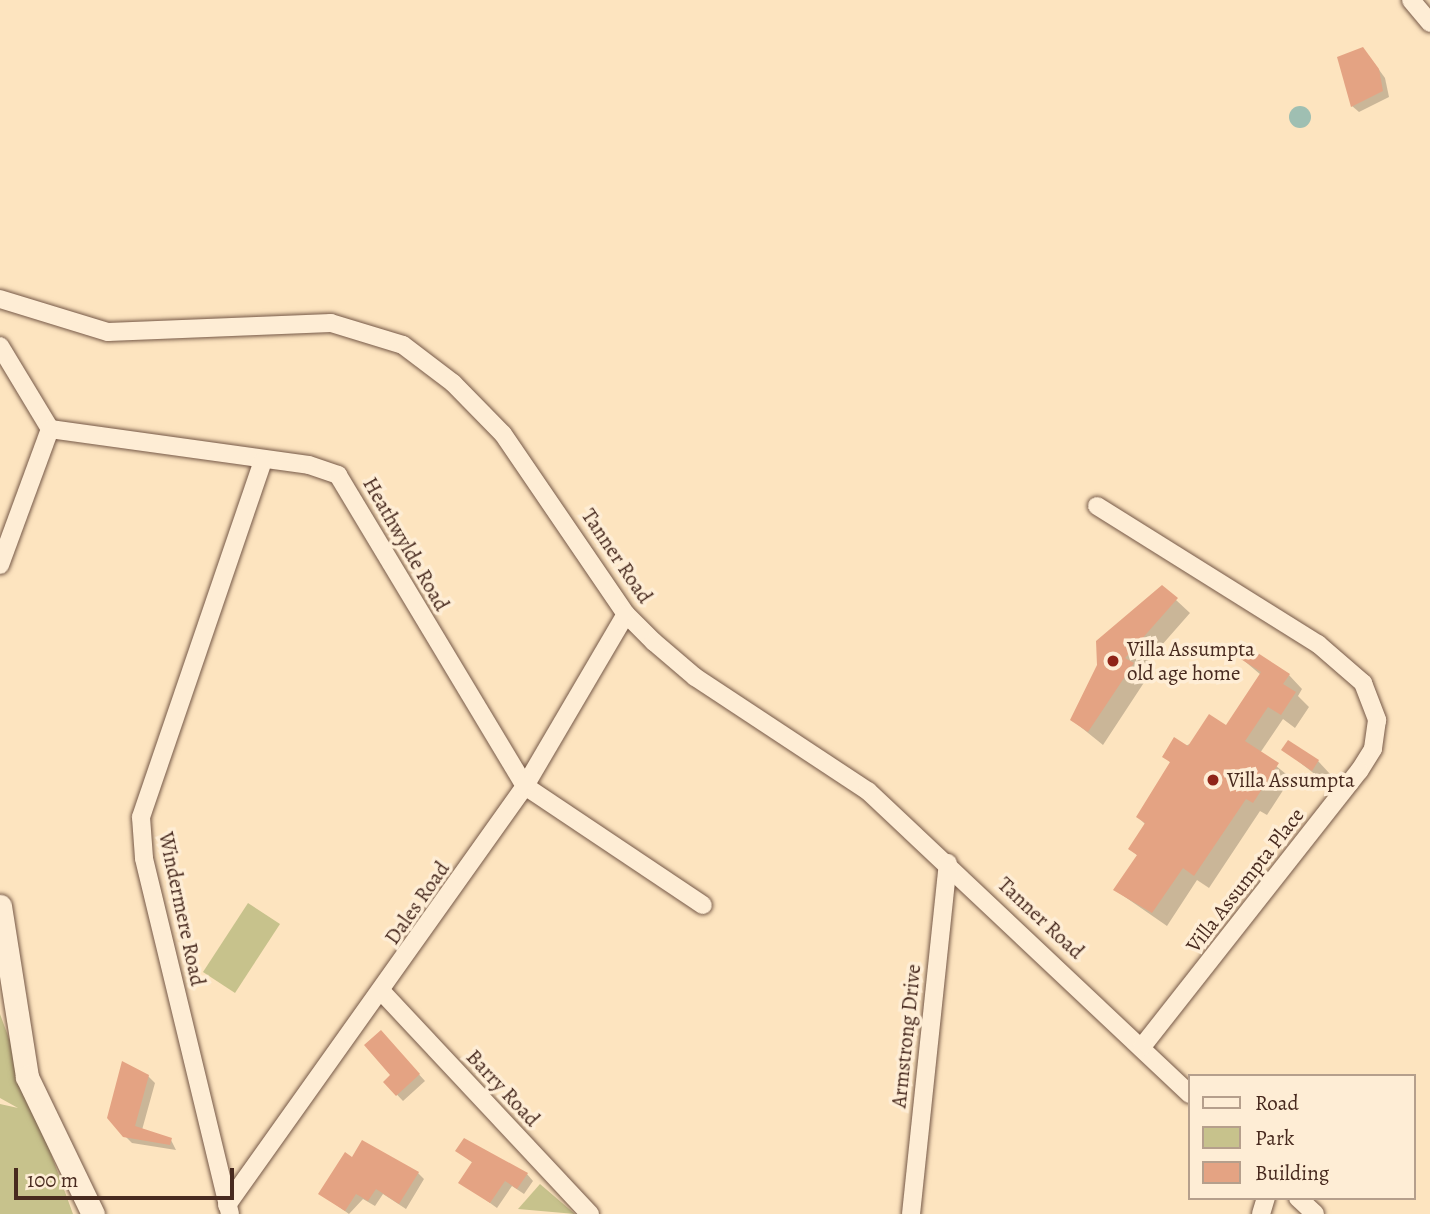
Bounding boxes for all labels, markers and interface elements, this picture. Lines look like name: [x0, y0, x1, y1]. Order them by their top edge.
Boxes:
street label: Heathwylde Road: [358, 473, 454, 615]
street label: Tanner Road: [576, 504, 658, 608]
place label: Villa Assumpta old age home: [1127, 636, 1255, 686]
marker: Villa Assumpta old age home: [1105, 653, 1121, 669]
place label: Villa Assumpta: [1227, 767, 1355, 793]
marker: Villa Assumpta: [1205, 772, 1221, 788]
street label: Villa Assumpta Place: [1181, 803, 1309, 957]
street label: Windermere Road: [153, 830, 211, 988]
street label: Dales Road: [379, 857, 455, 949]
street label: Tanner Road: [993, 872, 1089, 964]
street label: Armstrong Drive: [886, 963, 926, 1109]
street label: Barry Road: [461, 1044, 545, 1132]
legend: [1188, 1074, 1416, 1200]
text: Road: [1255, 1089, 1299, 1117]
text: Park: [1255, 1124, 1294, 1152]
scale bar: [18, 1154, 238, 1198]
text: Building: [1255, 1159, 1329, 1187]
text: 100 m: [27, 1166, 78, 1194]

